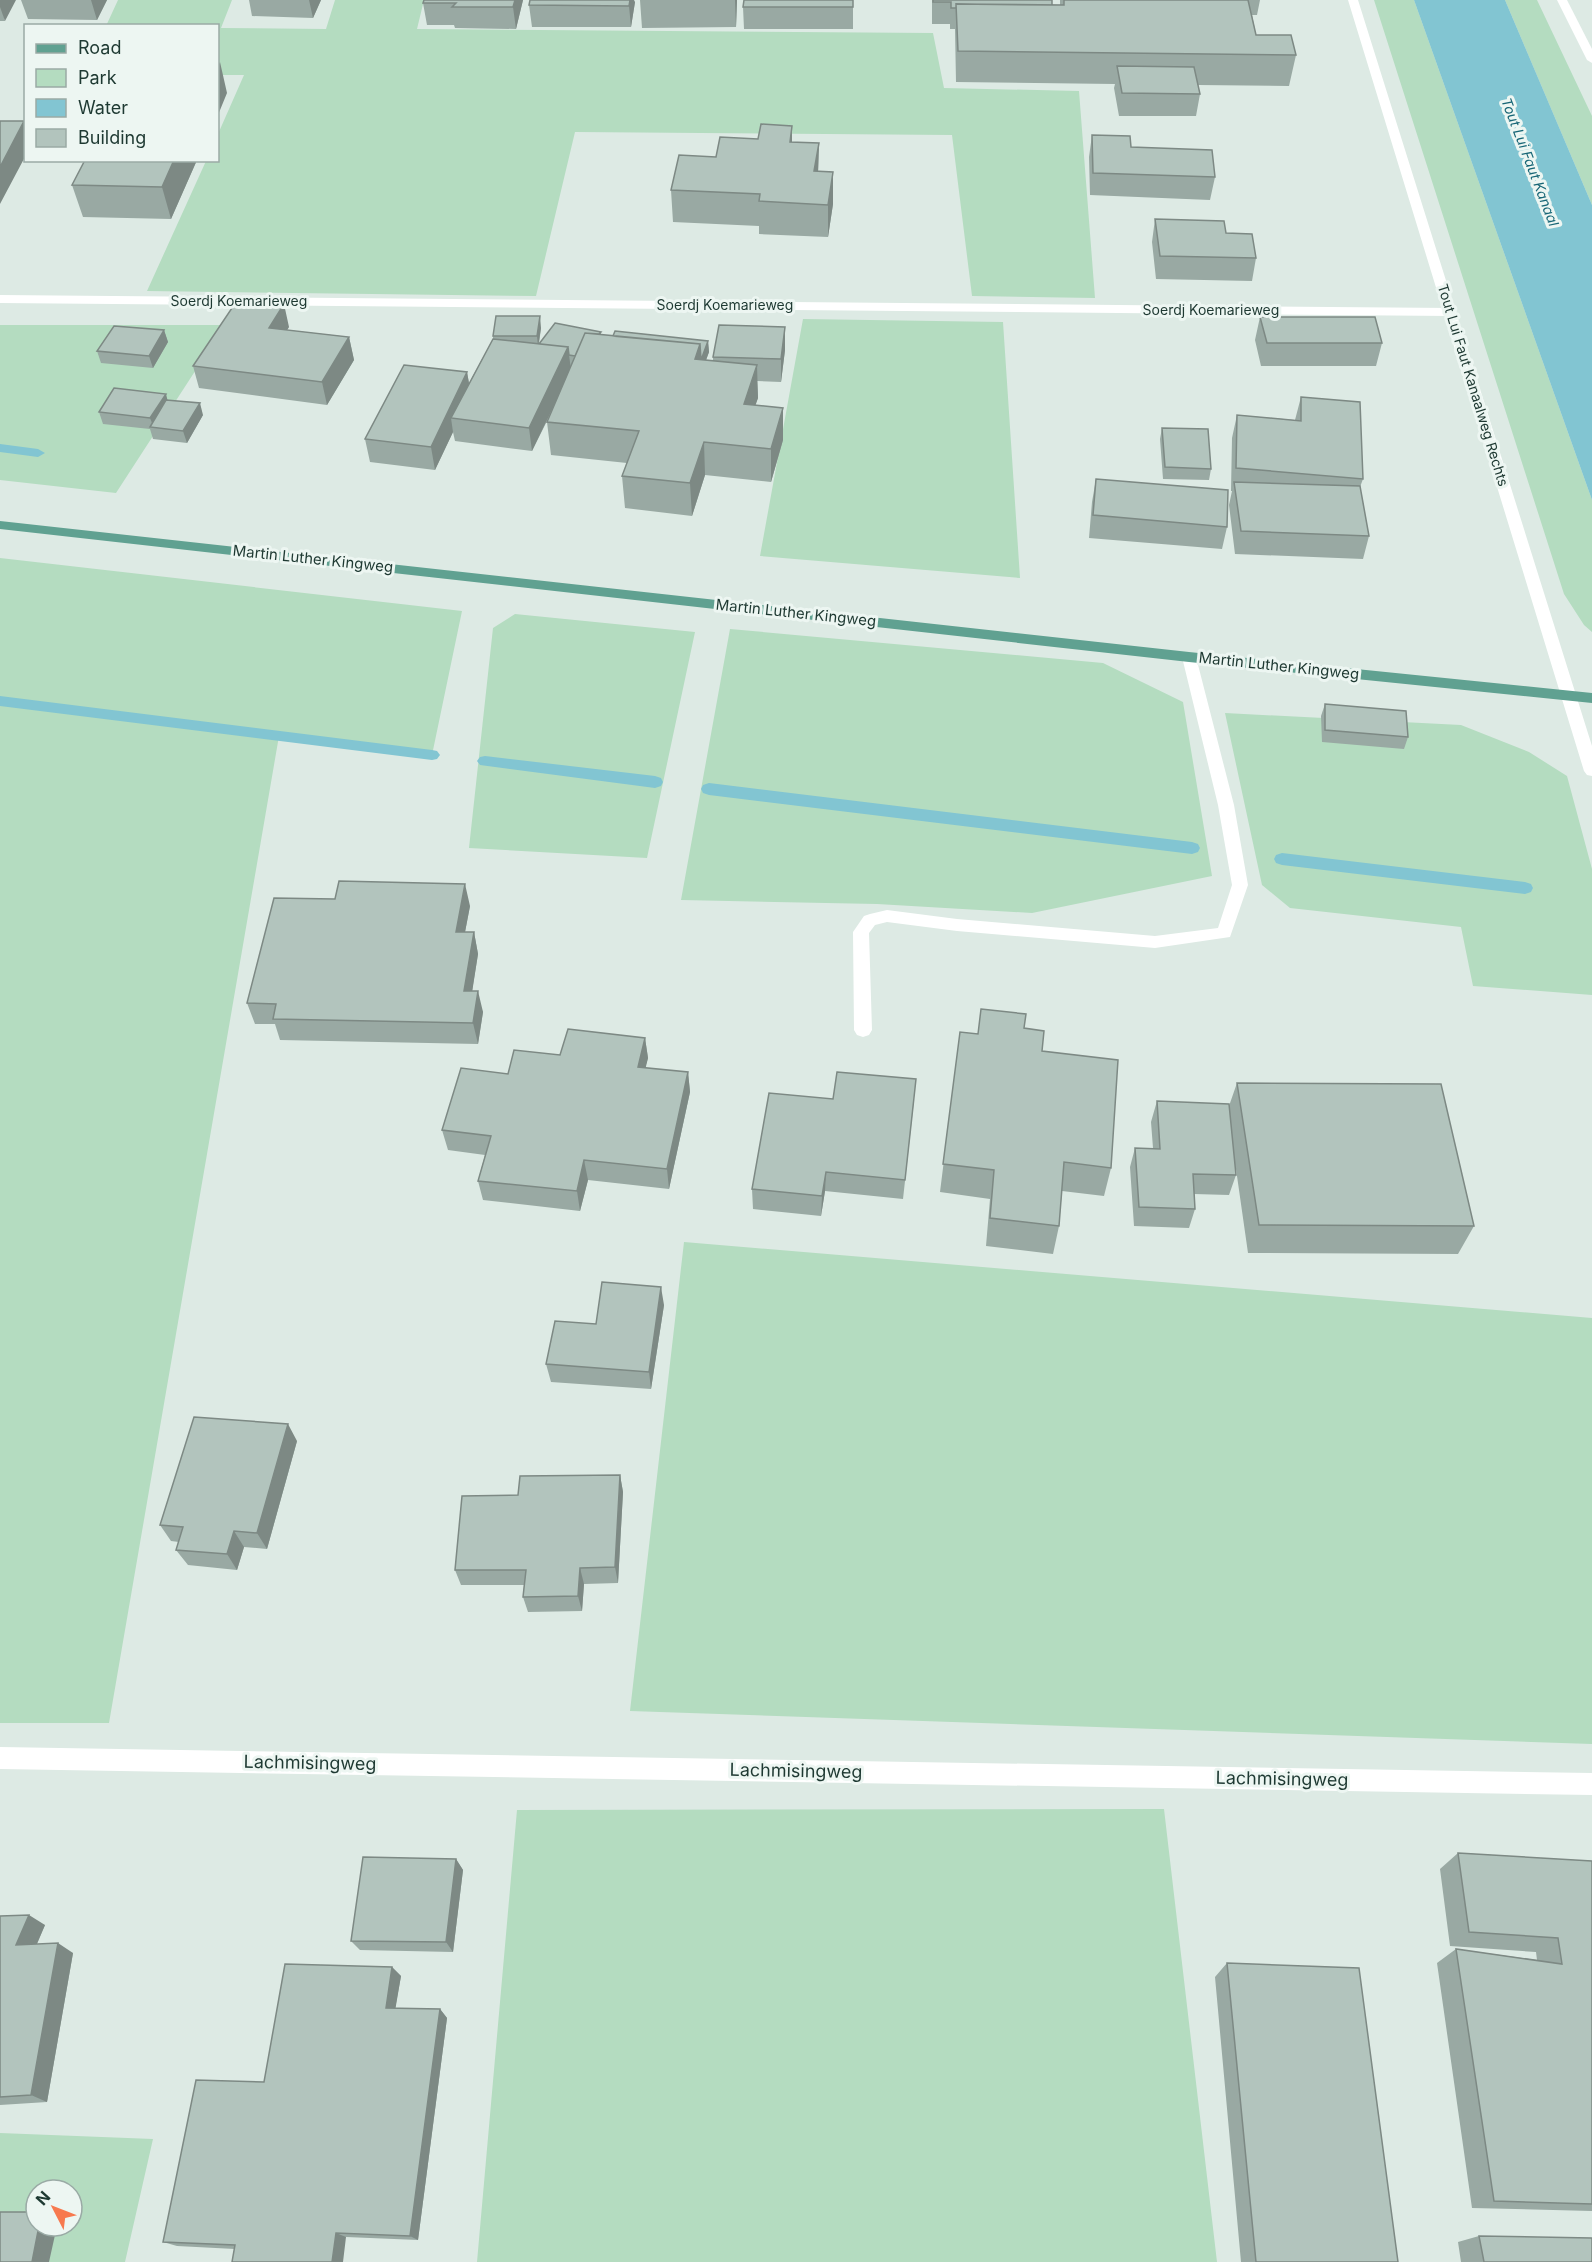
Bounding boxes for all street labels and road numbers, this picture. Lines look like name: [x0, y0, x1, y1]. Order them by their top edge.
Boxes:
street label: Tout Lui Faut Kanaalweg Rechts: [1435, 282, 1512, 488]
street label: Soerdj Koemarieweg: [171, 292, 307, 309]
street label: Soerdj Koemarieweg: [657, 296, 793, 313]
street label: Soerdj Koemarieweg: [1143, 301, 1279, 318]
street label: Martin Luther Kingweg: [232, 541, 394, 576]
street label: Martin Luther Kingweg: [715, 595, 877, 630]
street label: Martin Luther Kingweg: [1198, 648, 1360, 683]
street label: Lachmisingweg: [243, 1751, 377, 1774]
street label: Lachmisingweg: [729, 1759, 863, 1782]
street label: Lachmisingweg: [1215, 1767, 1349, 1790]

